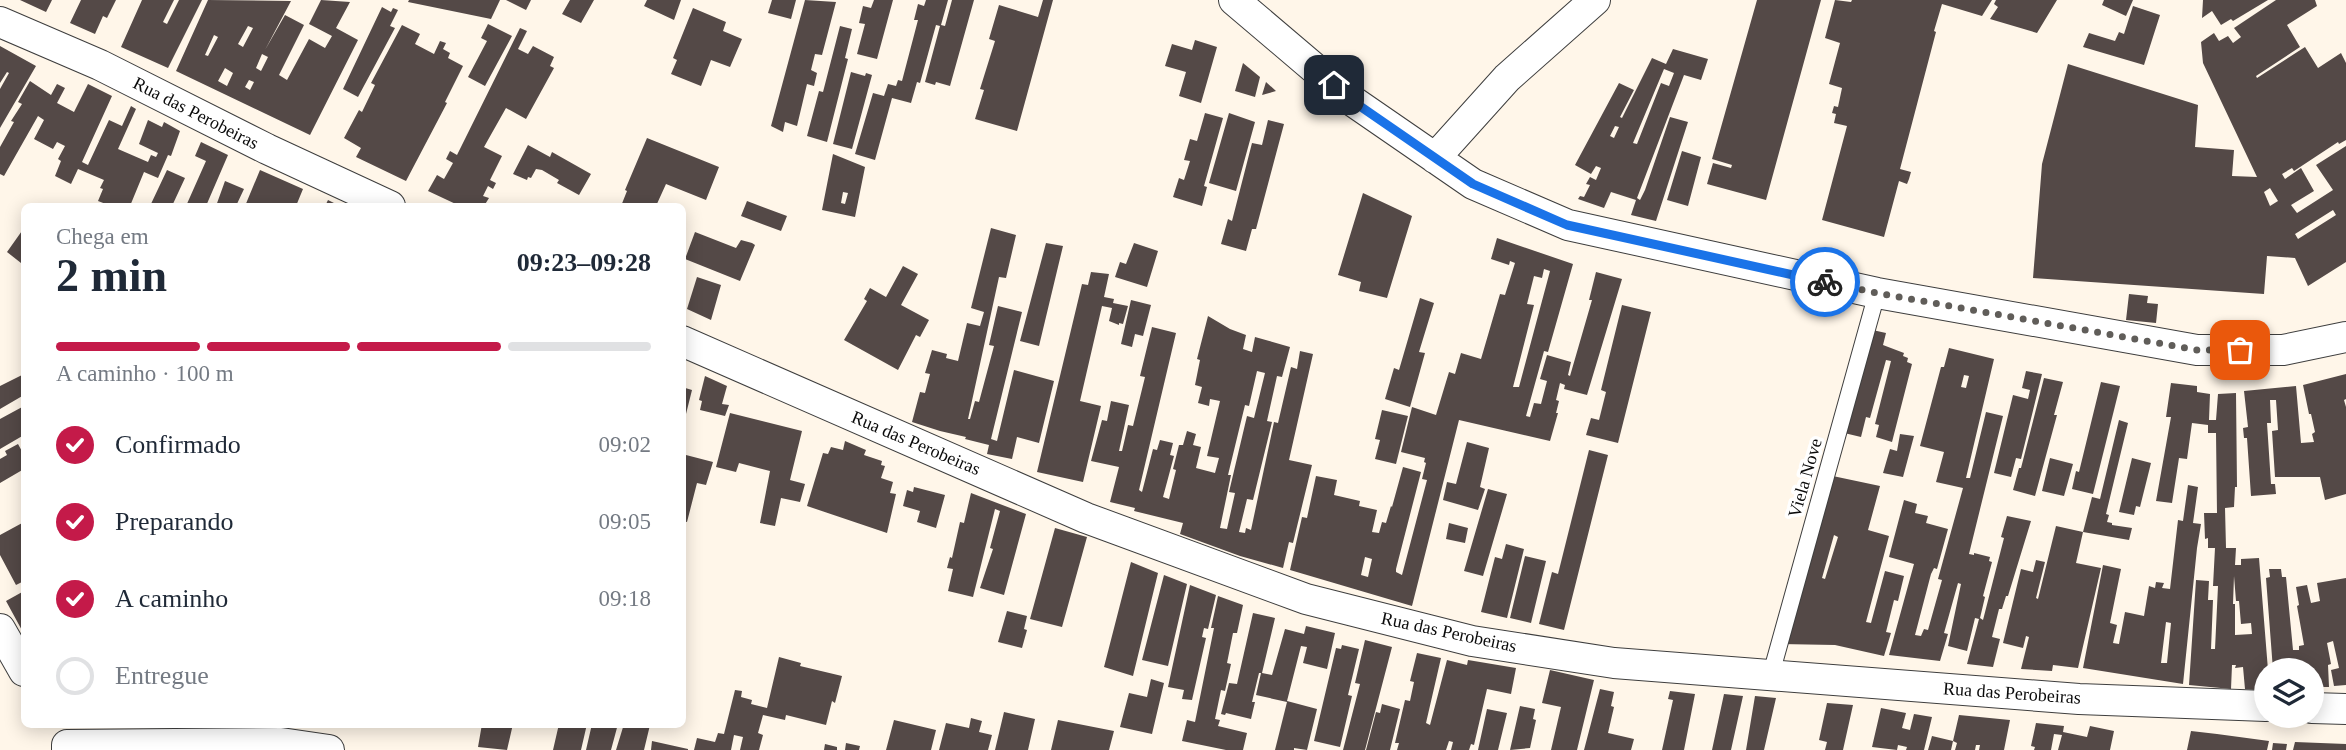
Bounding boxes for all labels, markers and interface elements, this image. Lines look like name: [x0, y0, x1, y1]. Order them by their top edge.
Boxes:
pin: [1304, 55, 1364, 115]
icon: home: [1315, 66, 1353, 104]
street label: Rua das Perobeiras: [130, 73, 262, 153]
text: Chega em: [56, 224, 149, 249]
courier: [1790, 247, 1860, 317]
text: 09:23–09:28: [517, 248, 651, 277]
text: 2 min: [56, 250, 167, 301]
icon: bike: [1806, 263, 1844, 301]
pin: [2210, 320, 2270, 380]
icon: bag: [2221, 331, 2259, 369]
text: A caminho · 100 m: [56, 361, 234, 386]
street label: Rua das Perobeiras: [849, 407, 983, 479]
icon: check: [56, 426, 94, 464]
text: Confirmado: [115, 430, 241, 459]
text: 09:02: [599, 432, 651, 457]
street label: Viela Nove: [1784, 436, 1826, 520]
icon: check: [56, 503, 94, 541]
text: Preparando: [115, 507, 233, 536]
text: 09:05: [599, 509, 651, 534]
icon: check: [56, 580, 94, 618]
text: A caminho: [115, 584, 228, 613]
text: 09:18: [599, 586, 651, 611]
street label: Rua das Perobeiras: [1379, 608, 1519, 656]
map controls: [2254, 658, 2324, 728]
button: layers: [2254, 658, 2324, 728]
text: Entregue: [115, 661, 209, 690]
street label: Rua das Perobeiras: [1942, 678, 2082, 708]

